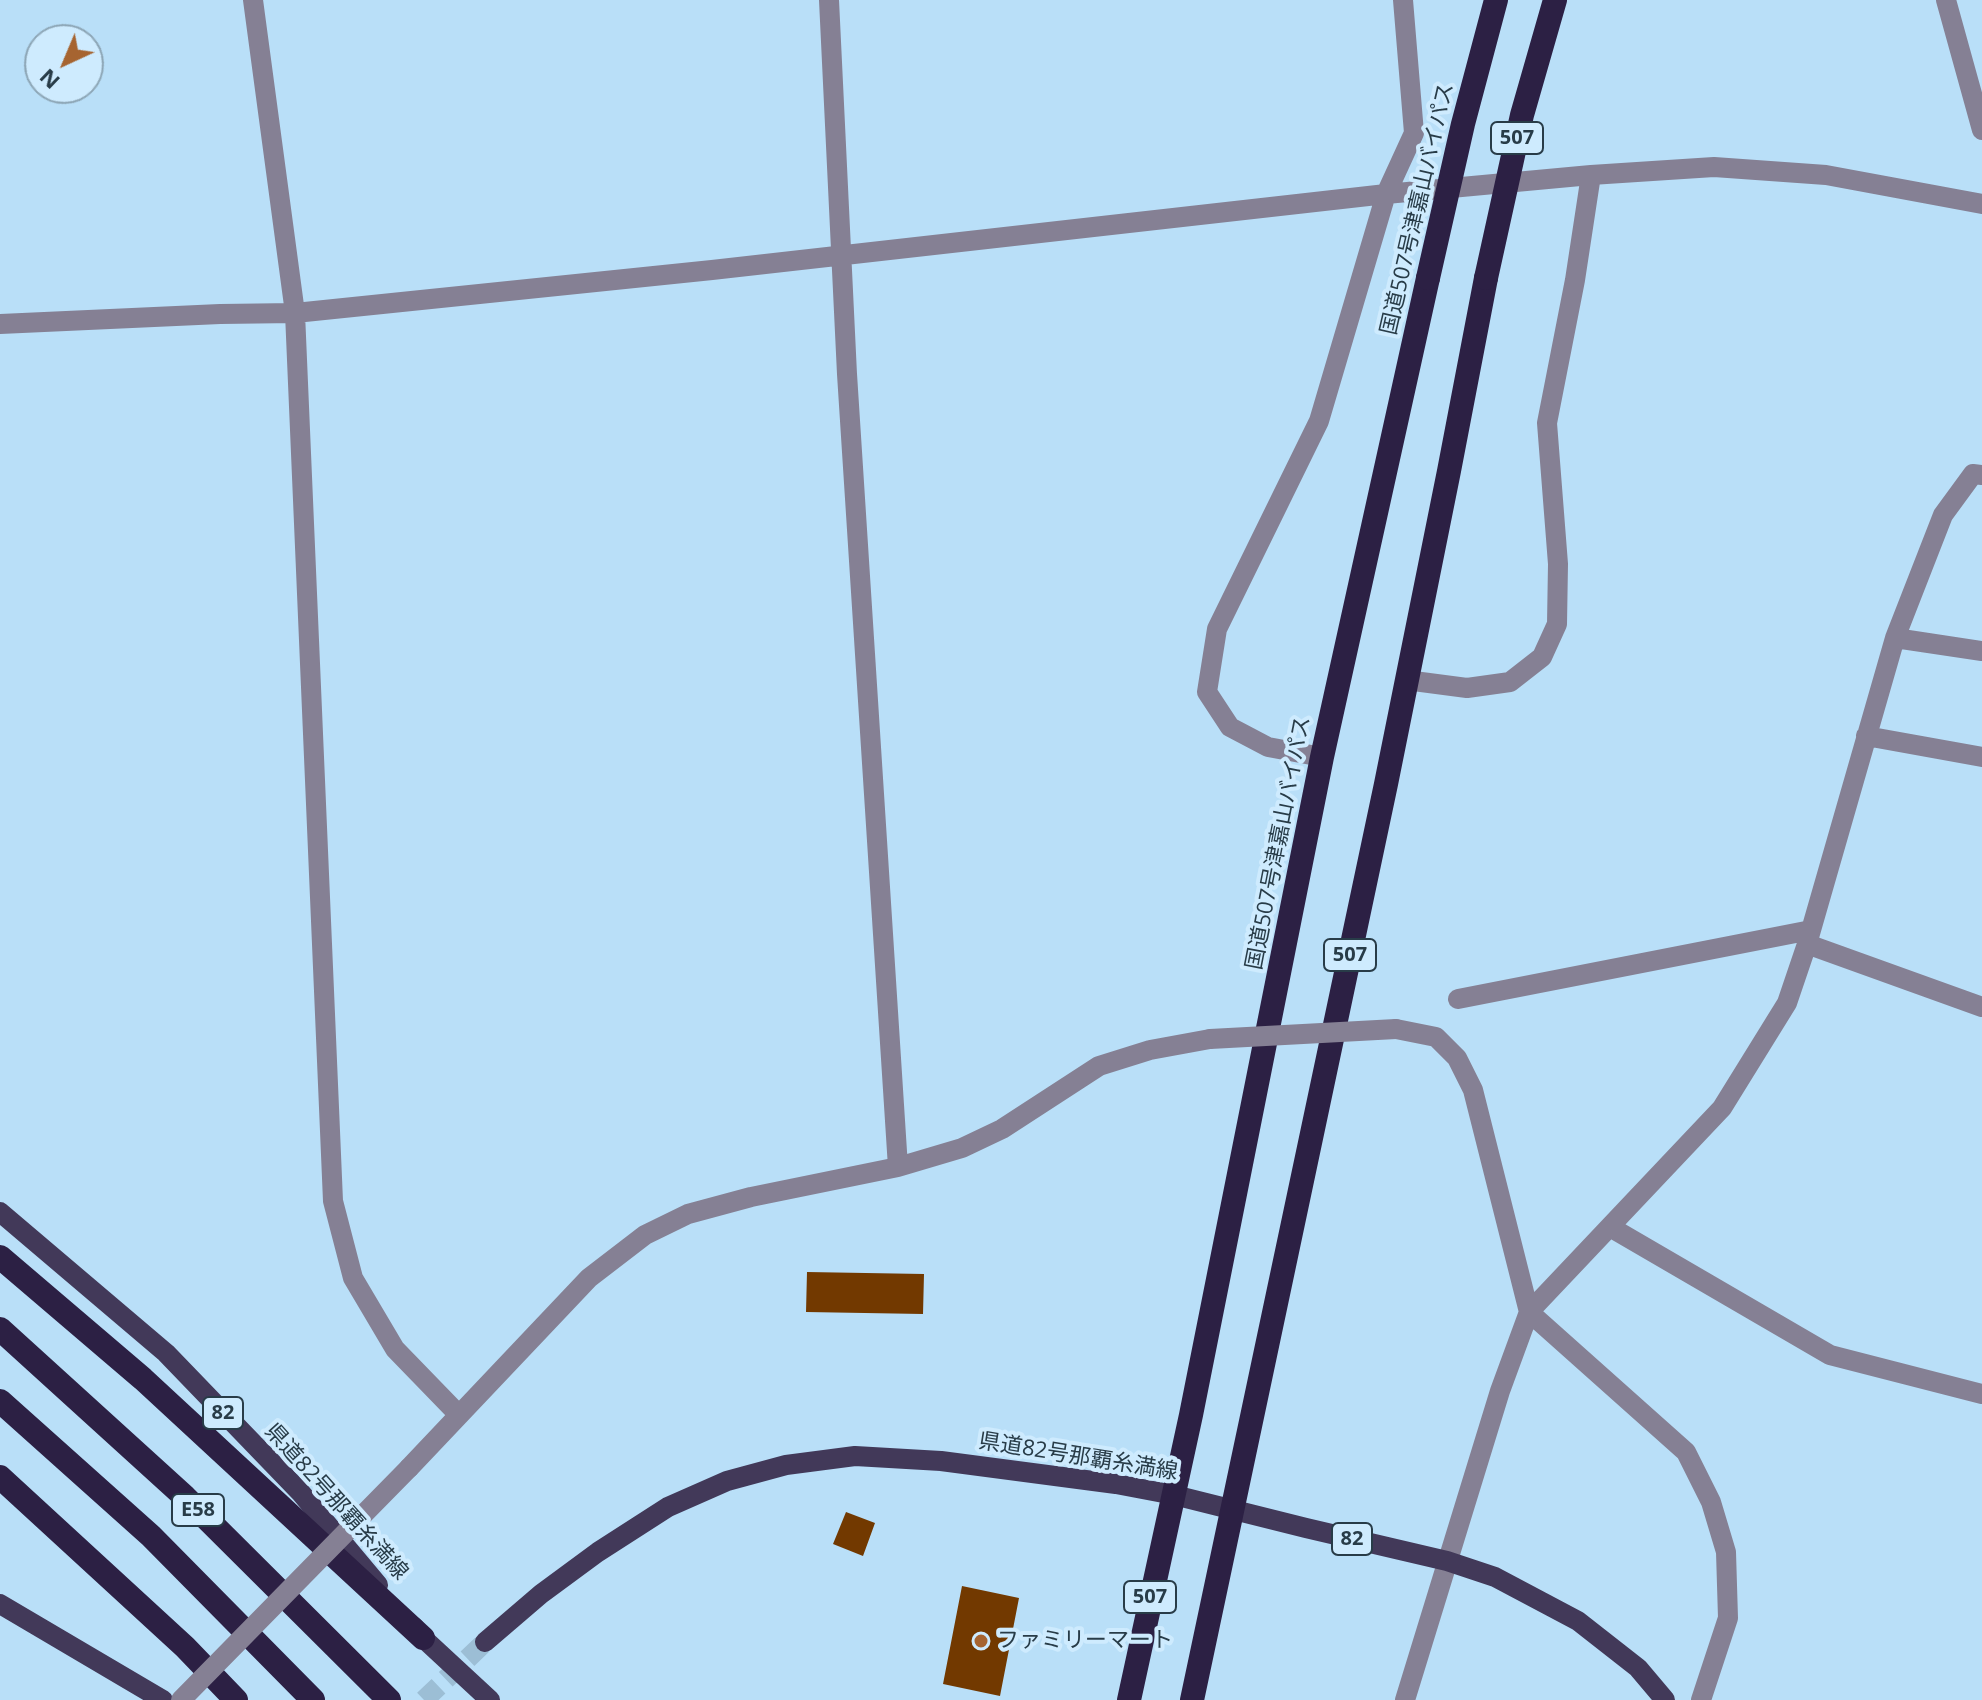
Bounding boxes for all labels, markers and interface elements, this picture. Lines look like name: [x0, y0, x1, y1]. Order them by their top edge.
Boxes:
north arrow: [24, 24, 104, 104]
text: N: [32, 63, 66, 97]
street label: 国道507号津嘉山バイパス: [1376, 80, 1460, 338]
road number: 507: [1491, 122, 1543, 154]
street label: 国道507号津嘉山バイパス: [1241, 714, 1317, 972]
road number: 507: [1324, 939, 1376, 971]
road number: 82: [203, 1397, 243, 1429]
street label: 県道82号那覇糸満線: [259, 1418, 413, 1586]
street label: 県道82号那覇糸満線: [977, 1428, 1179, 1486]
road number: E58: [172, 1494, 224, 1526]
road number: 82: [1332, 1523, 1372, 1555]
road number: 507: [1124, 1581, 1176, 1613]
place label: ファミリーマート: [997, 1628, 1173, 1654]
marker: ファミリーマート: [972, 1632, 990, 1650]

